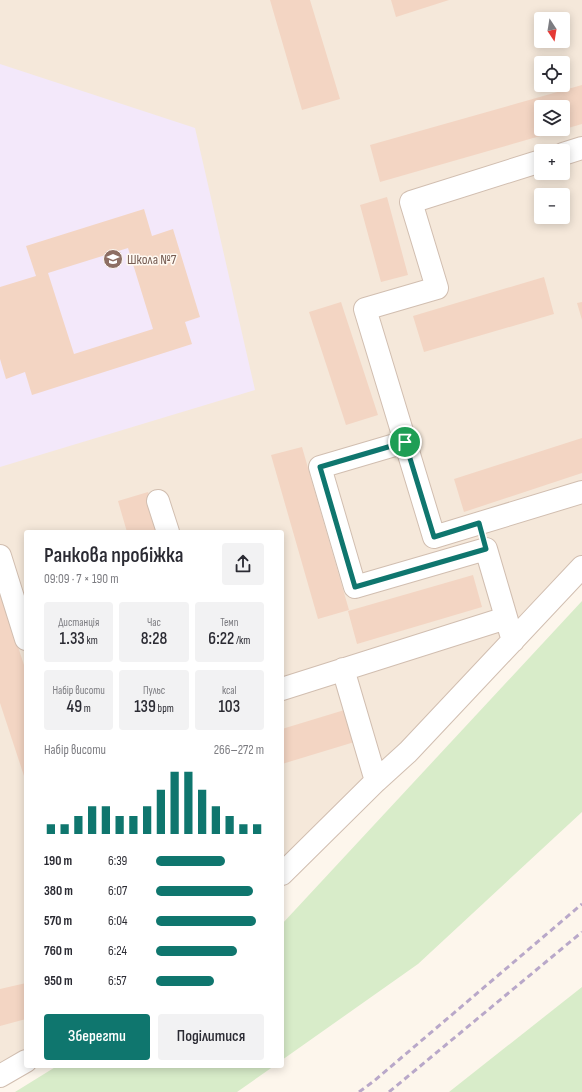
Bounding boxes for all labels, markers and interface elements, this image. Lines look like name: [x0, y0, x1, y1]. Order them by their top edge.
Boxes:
north arrow: [534, 12, 570, 48]
map controls: [534, 12, 570, 224]
button: locate: [534, 56, 570, 92]
button: layers: [534, 100, 570, 136]
button: +: [534, 144, 570, 180]
button: −: [534, 188, 570, 224]
school or university icon: Школа №7: [102, 248, 124, 270]
place label: Школа №7: [127, 251, 177, 268]
pin: [388, 425, 422, 459]
icon: arrive: [394, 431, 416, 453]
text: Ранкова пробіжка: [44, 542, 184, 569]
button: share: [222, 543, 264, 585]
text: 09:09 · 7 × 190 m: [44, 571, 119, 587]
text: Дистанція: [58, 616, 99, 629]
text: Час: [147, 616, 161, 629]
text: Темп: [220, 616, 238, 629]
text: 1.33: [60, 629, 85, 649]
text: 8:28: [141, 629, 167, 649]
text: 6:22: [208, 629, 234, 649]
text: km: [85, 634, 98, 647]
text: /km: [234, 634, 250, 647]
text: Набір висоти: [52, 684, 105, 697]
text: Пульс: [143, 684, 165, 697]
text: kcal: [222, 684, 237, 697]
text: 49: [67, 697, 82, 717]
text: 139: [134, 697, 156, 717]
text: 103: [219, 697, 240, 717]
text: m: [82, 702, 91, 715]
text: bpm: [156, 702, 174, 715]
text: Набір висоти: [44, 742, 106, 758]
text: 266–272 m: [214, 742, 264, 758]
text: 190 m: [44, 853, 72, 869]
text: 6:39: [108, 853, 127, 869]
text: 380 m: [44, 883, 73, 899]
text: 6:07: [108, 883, 127, 899]
text: 570 m: [44, 913, 72, 929]
text: 6:04: [108, 913, 127, 929]
text: 760 m: [44, 943, 73, 959]
text: 6:24: [108, 943, 127, 959]
text: 950 m: [44, 973, 73, 989]
text: 6:57: [108, 973, 127, 989]
button: Зберегти: [44, 1014, 150, 1060]
button: Поділитися: [158, 1014, 264, 1060]

